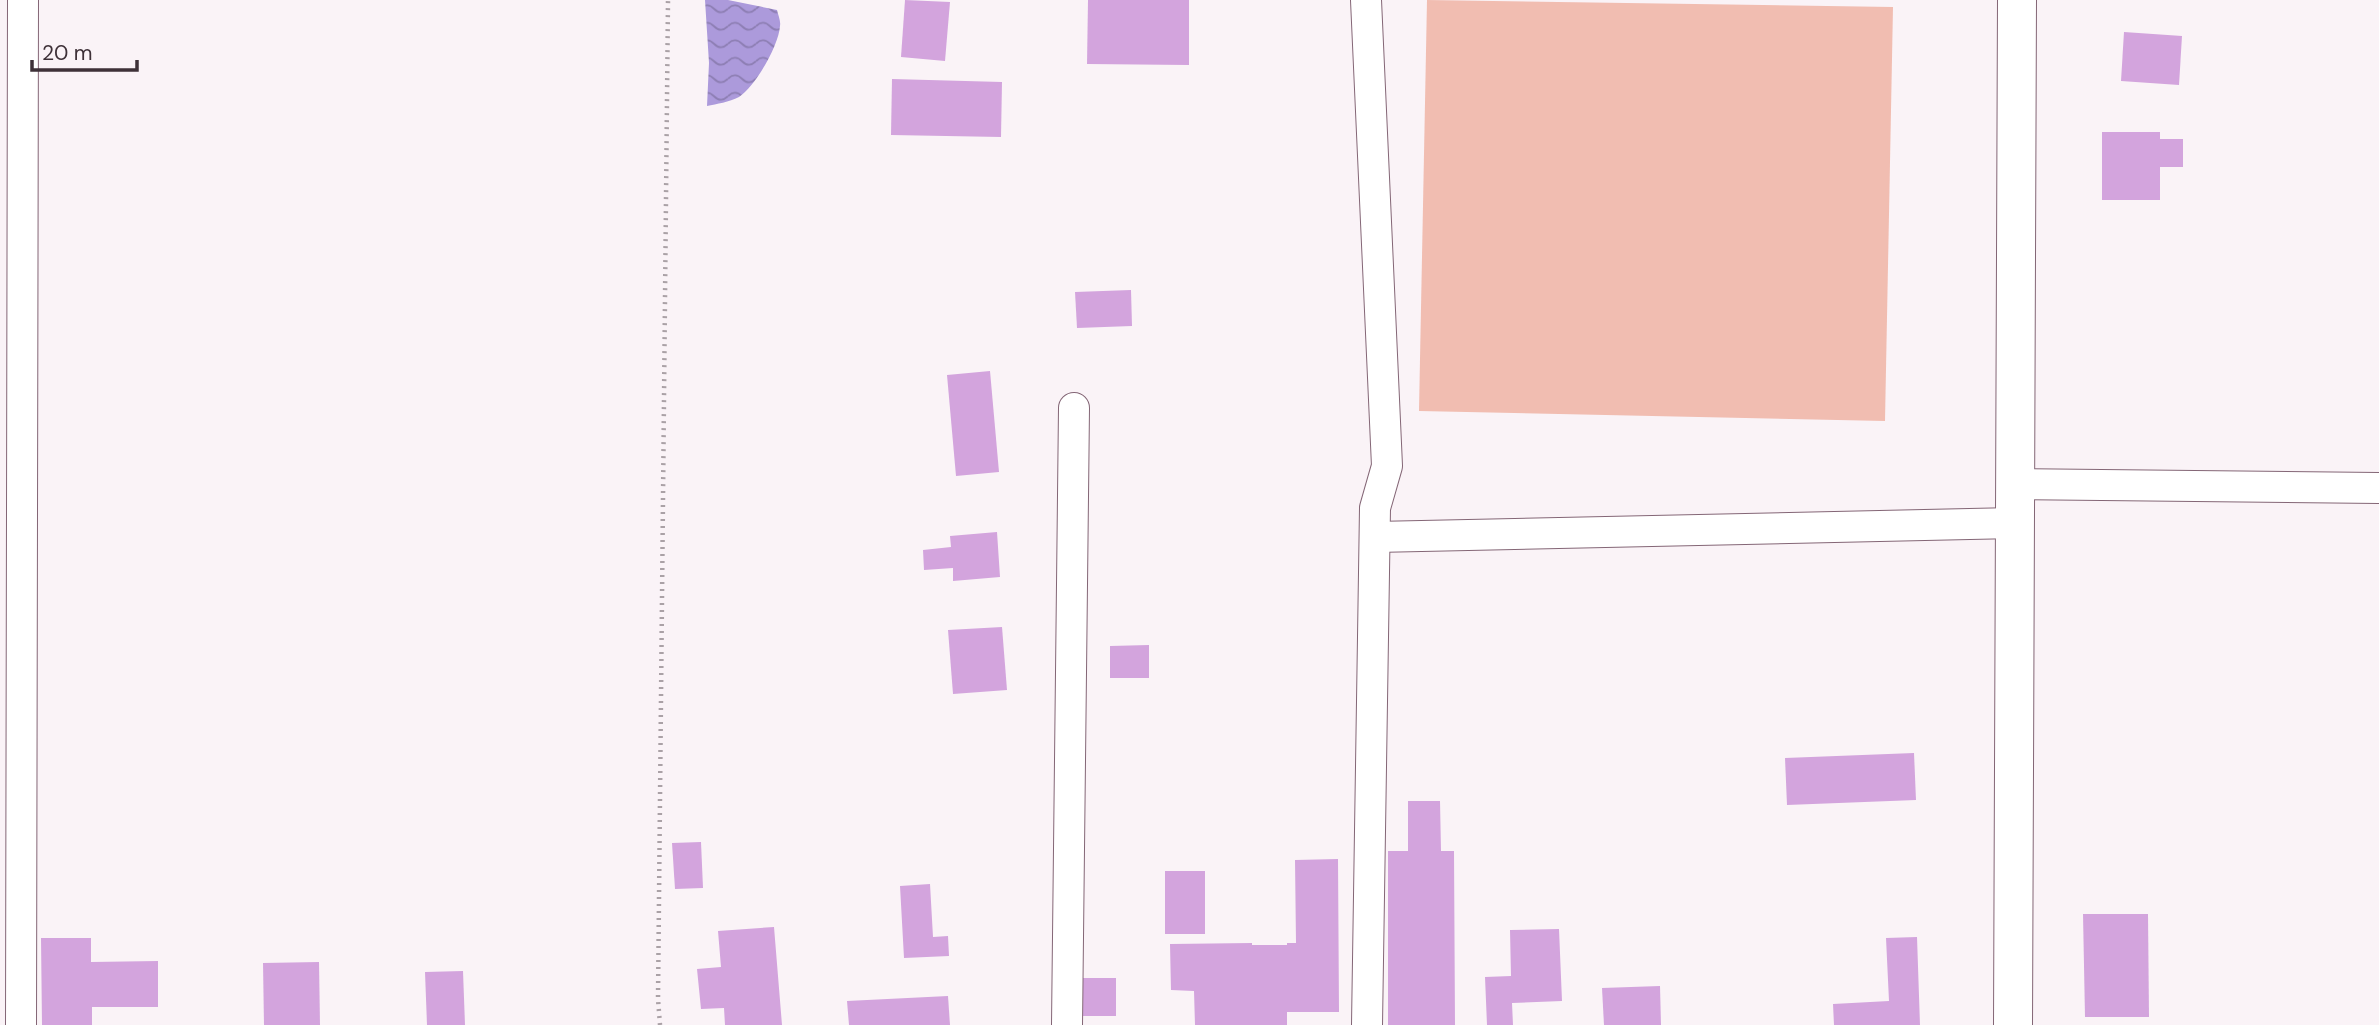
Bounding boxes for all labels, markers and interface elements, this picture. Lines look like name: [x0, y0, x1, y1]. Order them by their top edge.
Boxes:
scale bar: [32, 28, 136, 72]
text: 20 m: [42, 39, 93, 67]

